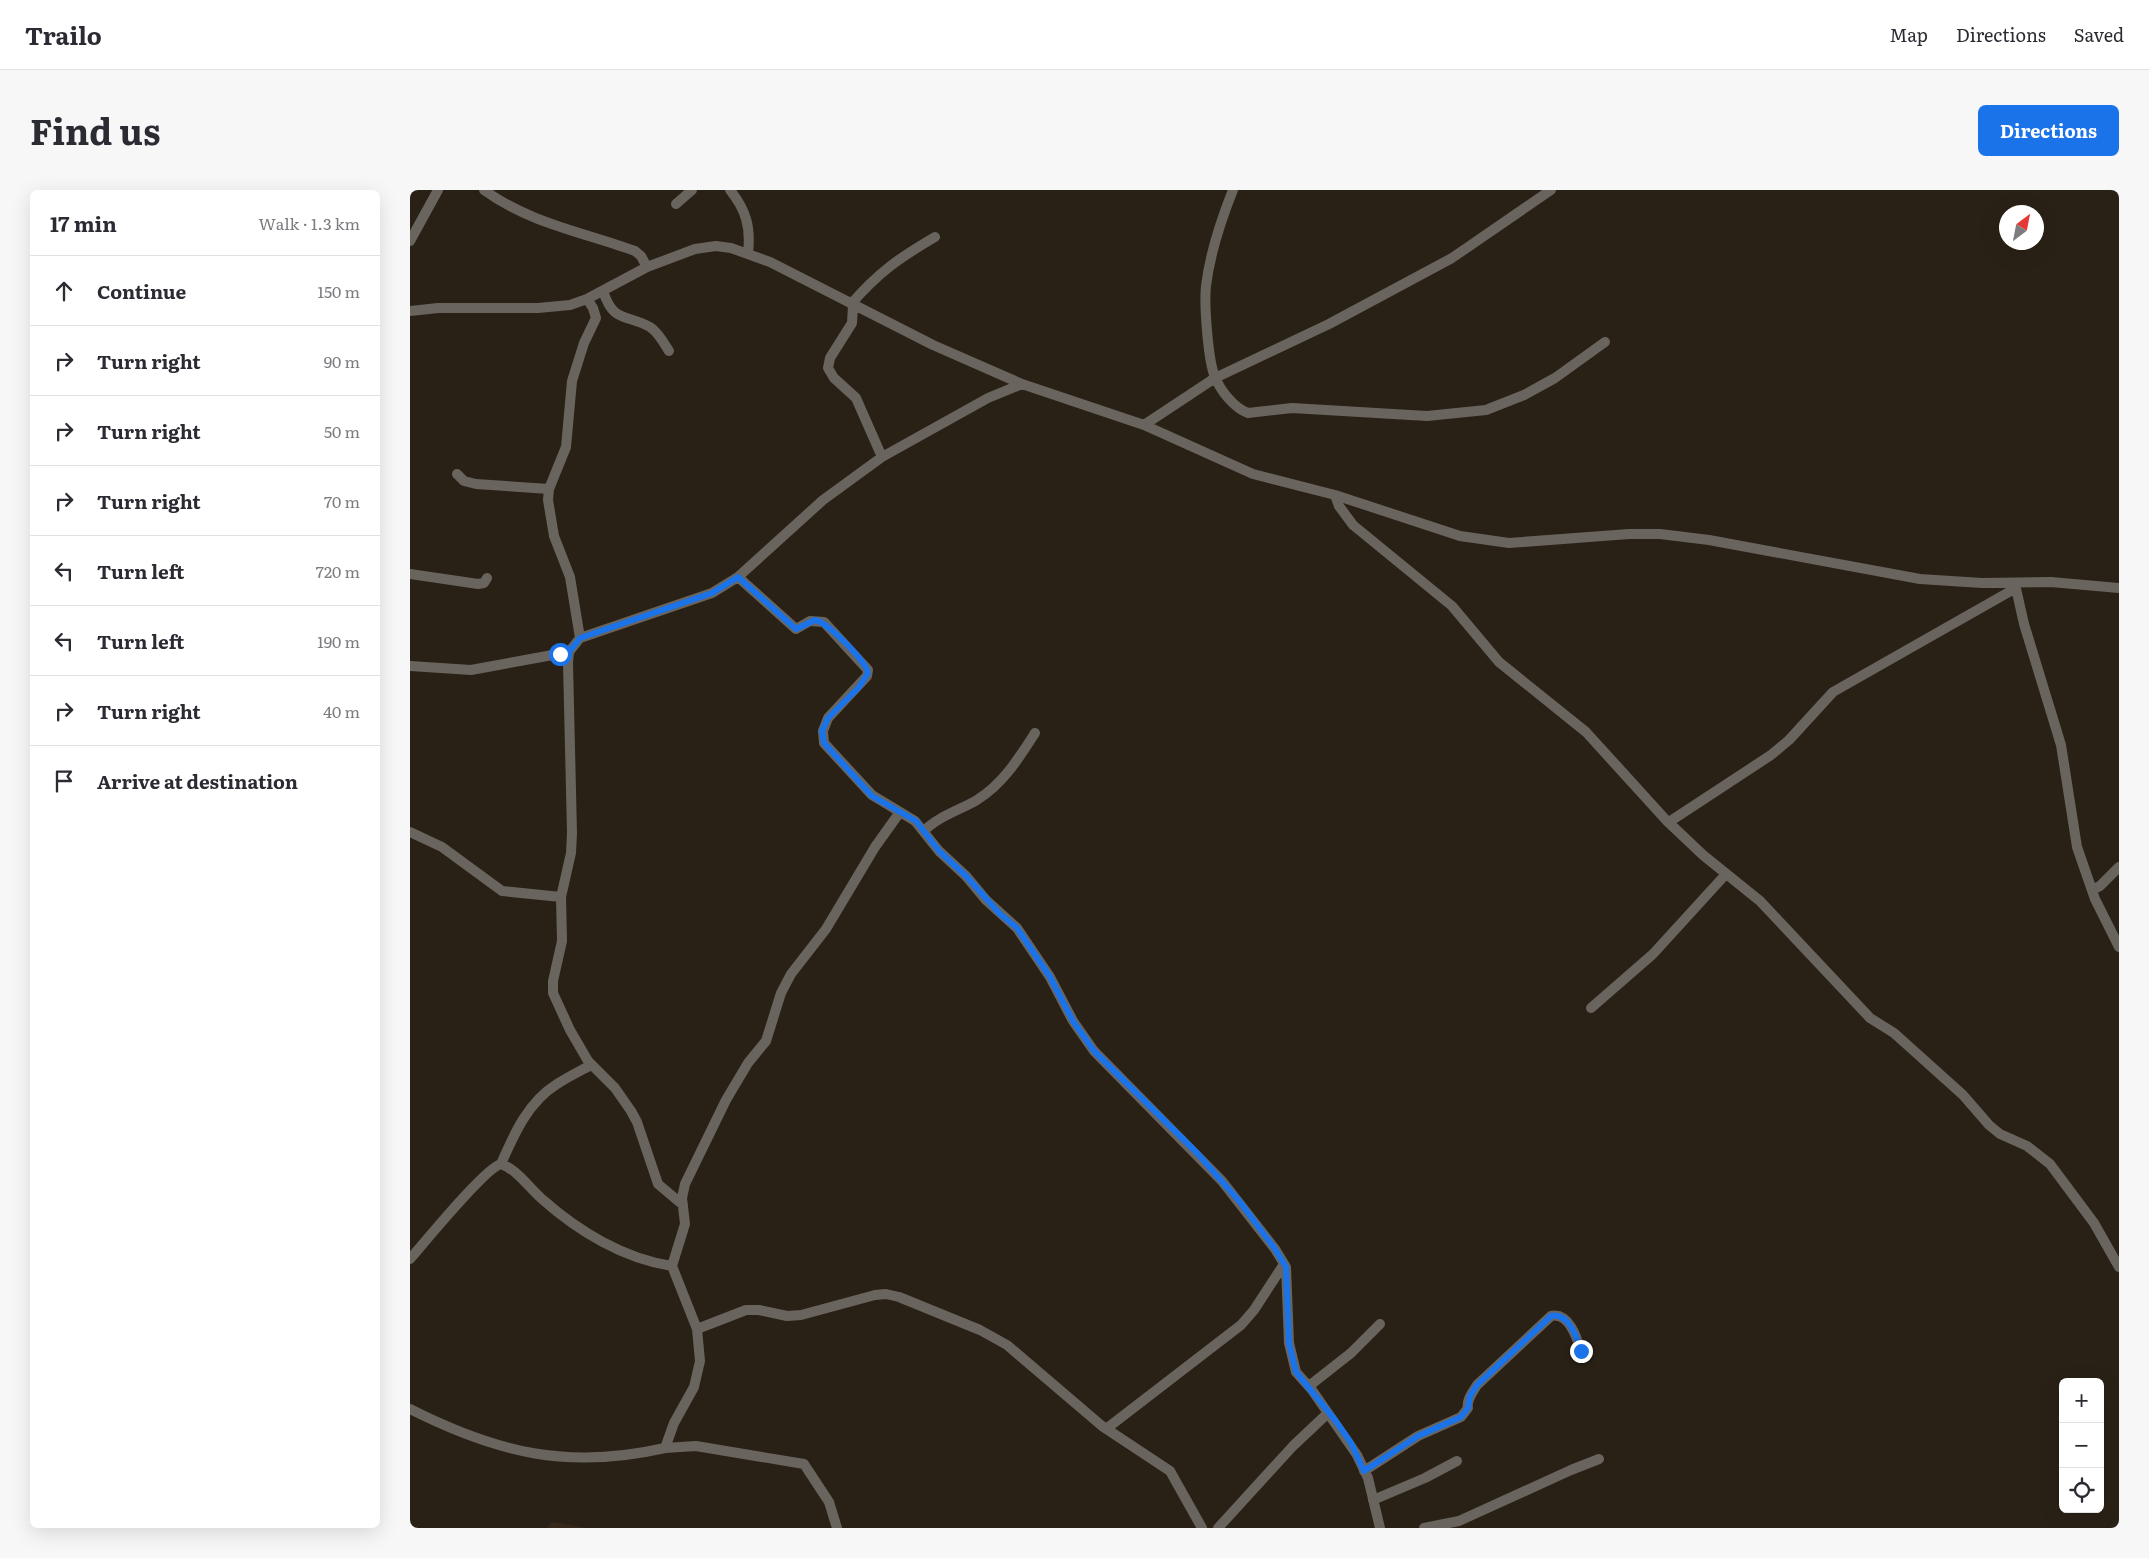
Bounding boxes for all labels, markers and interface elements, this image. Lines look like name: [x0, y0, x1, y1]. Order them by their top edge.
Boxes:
text: Trailo: [25, 17, 102, 52]
text: Map: [1890, 21, 1928, 48]
text: Directions: [1956, 21, 2046, 48]
text: Saved: [2074, 21, 2124, 48]
text: Find us: [30, 104, 160, 156]
button: Directions: [1978, 105, 2119, 156]
north arrow: [1999, 205, 2044, 250]
text: 17 min: [50, 207, 117, 238]
text: Walk · 1.3 km: [258, 211, 360, 235]
icon: ahead: [50, 277, 78, 305]
text: Continue: [97, 277, 186, 305]
text: 150 m: [317, 279, 360, 303]
icon: right: [50, 347, 78, 375]
text: Turn right: [97, 347, 201, 375]
text: 90 m: [324, 349, 360, 373]
icon: right: [50, 417, 78, 445]
text: Turn right: [97, 417, 201, 445]
text: 50 m: [324, 419, 360, 443]
icon: right: [50, 487, 78, 515]
text: Turn right: [97, 487, 201, 515]
text: 70 m: [324, 489, 360, 513]
icon: left: [50, 557, 78, 585]
text: Turn left: [97, 557, 184, 585]
text: 720 m: [316, 559, 360, 583]
icon: left: [50, 627, 78, 655]
text: Turn left: [97, 627, 184, 655]
text: 190 m: [317, 629, 360, 653]
route start: [549, 643, 572, 666]
icon: right: [50, 697, 78, 725]
text: Turn right: [97, 697, 201, 725]
text: 40 m: [323, 699, 360, 723]
icon: arrive: [50, 767, 78, 795]
text: Arrive at destination: [97, 767, 298, 795]
route end: [1570, 1340, 1593, 1363]
map controls: [2059, 1378, 2104, 1513]
button: +: [2059, 1378, 2104, 1423]
button: −: [2059, 1423, 2104, 1468]
button: locate: [2059, 1468, 2104, 1513]

